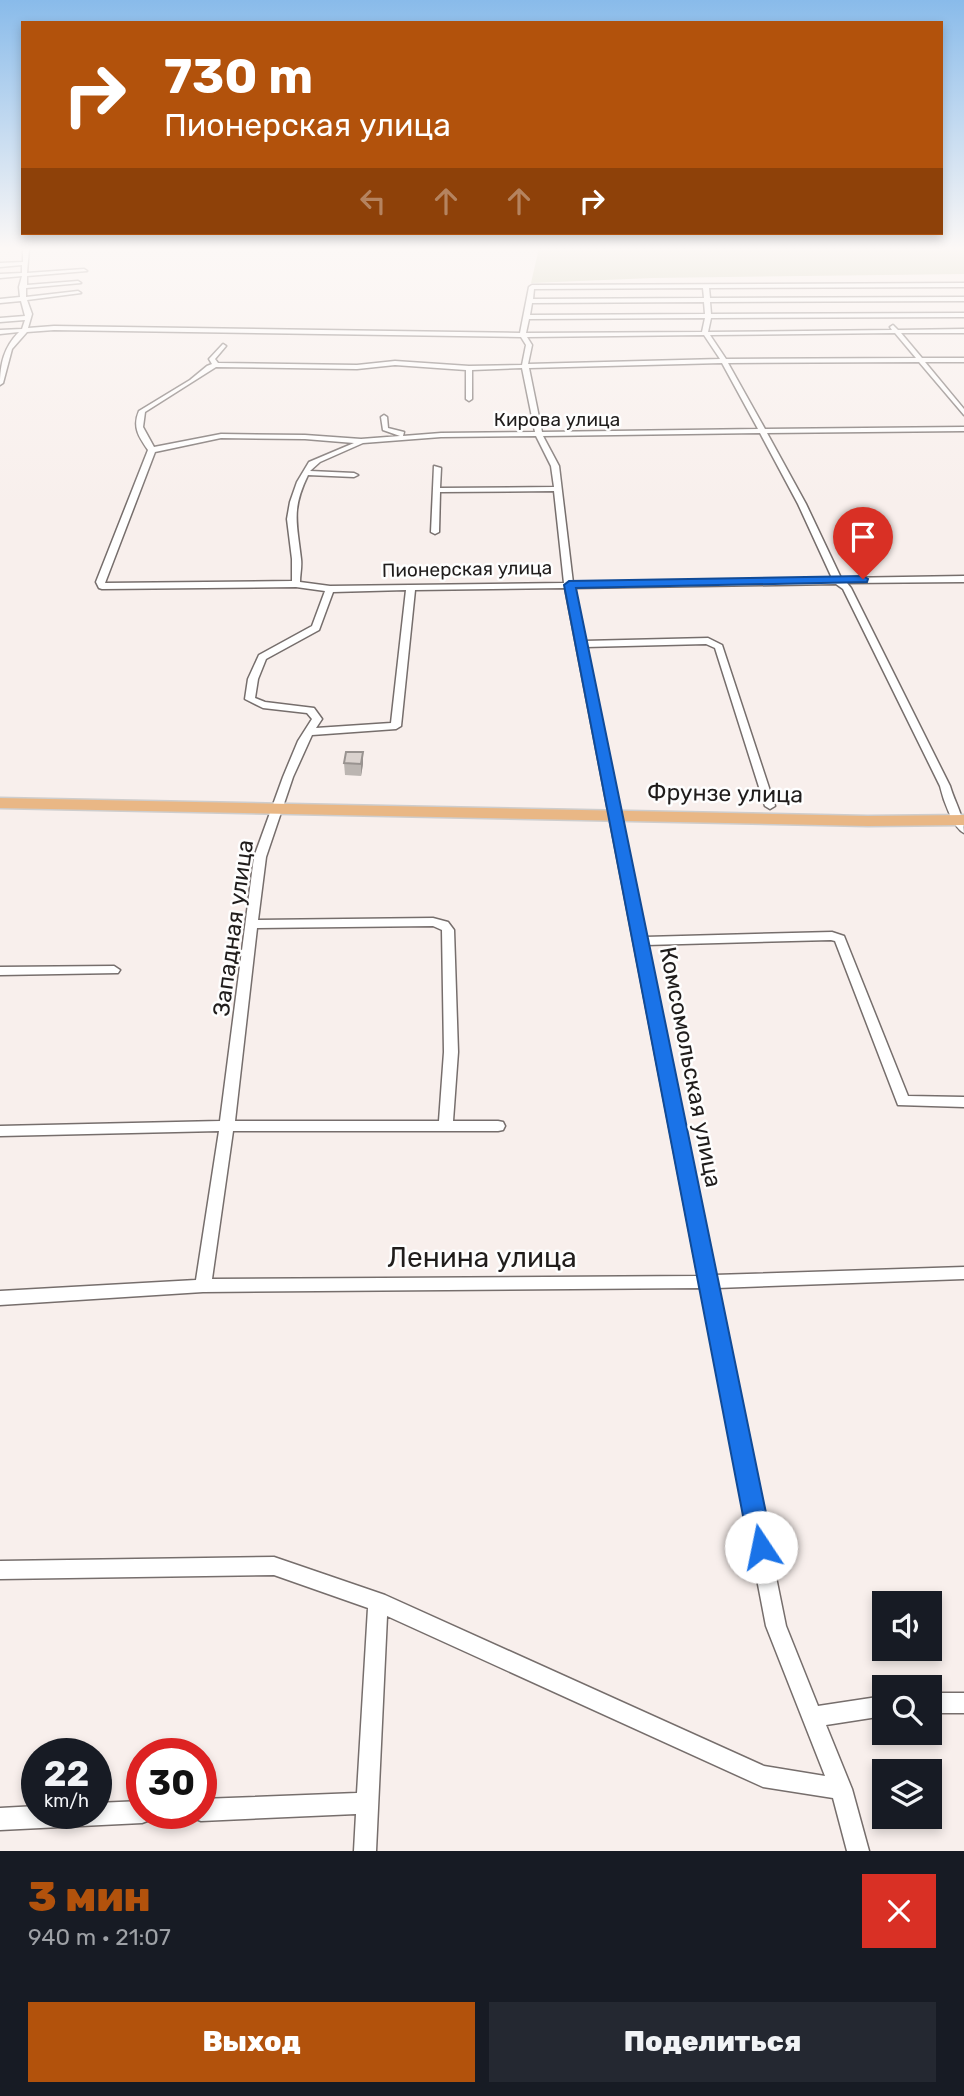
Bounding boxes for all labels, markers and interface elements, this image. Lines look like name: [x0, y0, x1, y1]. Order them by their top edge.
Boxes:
text: 730 m: [164, 47, 313, 105]
icon: right: [49, 49, 140, 140]
text: Пионерская улица: [164, 106, 451, 144]
icon: left: [354, 182, 392, 220]
icon: ahead: [427, 182, 465, 220]
icon: ahead: [500, 182, 538, 220]
icon: right: [573, 182, 611, 220]
street label: Кирова улица: [494, 408, 620, 431]
pin: [833, 507, 893, 579]
icon: arrive: [844, 518, 882, 556]
street label: Пионерская улица: [382, 556, 552, 582]
street label: Фрунзе улица: [647, 778, 803, 808]
street label: Западная улица: [207, 838, 259, 1018]
street label: Комсомольская улица: [654, 944, 728, 1190]
street label: Ленина улица: [387, 1241, 577, 1274]
position arrow: [724, 1510, 798, 1584]
map controls: [872, 1591, 942, 1829]
button: sound: [872, 1591, 942, 1661]
button: search: [872, 1675, 942, 1745]
speed limit sign: 30: [126, 1738, 217, 1829]
text: 22: [44, 1753, 89, 1795]
button: layers: [872, 1759, 942, 1829]
text: km/h: [44, 1790, 89, 1812]
text: 3 мин: [28, 1872, 151, 1922]
button: close: [862, 1874, 936, 1948]
text: 940 m · 21:07: [28, 1923, 171, 1951]
button: Выход: [28, 2002, 475, 2082]
button: Поделиться: [489, 2002, 936, 2082]

